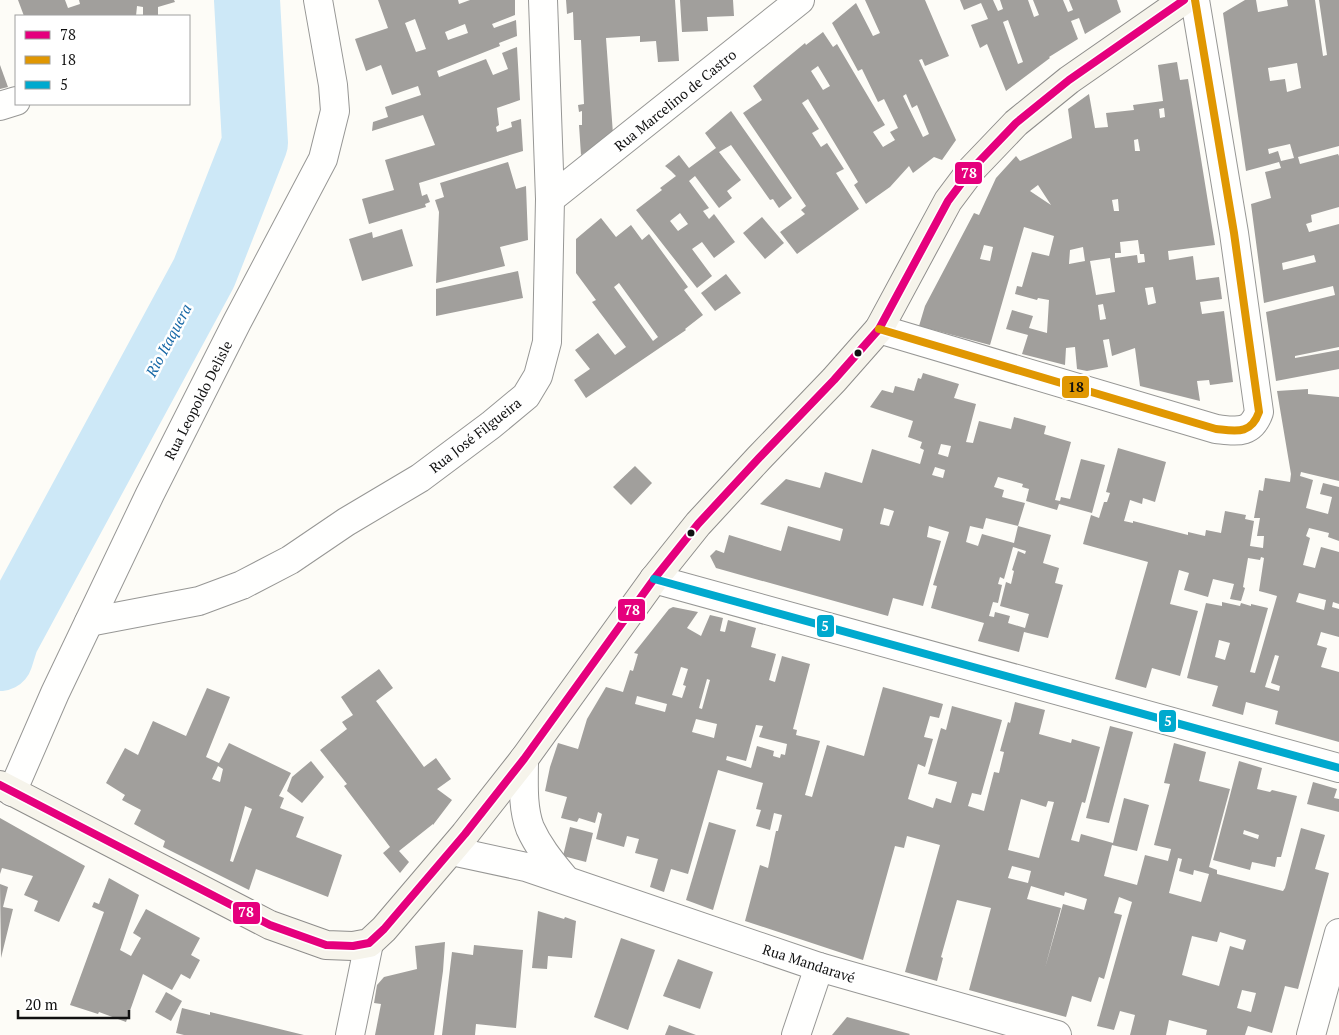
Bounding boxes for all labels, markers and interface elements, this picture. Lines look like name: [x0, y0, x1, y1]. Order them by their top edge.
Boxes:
legend: [15, 15, 190, 105]
text: 78: [60, 24, 76, 44]
street label: Rua Marcelino de Castro: [610, 45, 740, 155]
text: 18: [60, 49, 76, 69]
text: 5: [60, 74, 68, 94]
line badge: 78: [954, 161, 983, 185]
text: 78: [961, 163, 977, 182]
water label: Rio Itaquera: [140, 300, 195, 381]
street label: Rua Leopoldo Delisle: [160, 337, 236, 463]
unlabelled marker: [853, 348, 863, 358]
line badge: 18: [1061, 375, 1090, 399]
text: 18: [1068, 377, 1084, 396]
street label: Rua José Filgueira: [425, 393, 525, 477]
unlabelled marker: [686, 528, 696, 538]
line badge: 78: [617, 598, 646, 622]
text: 78: [624, 600, 640, 619]
line badge: 5: [816, 614, 835, 638]
text: 5: [821, 616, 829, 635]
line badge: 5: [1158, 709, 1177, 733]
text: 5: [1164, 711, 1172, 730]
line badge: 78: [232, 901, 261, 925]
text: 78: [238, 902, 254, 921]
street label: Rua Mandaravé: [760, 939, 858, 987]
scale bar: [18, 988, 129, 1020]
text: 20 m: [25, 994, 58, 1014]

